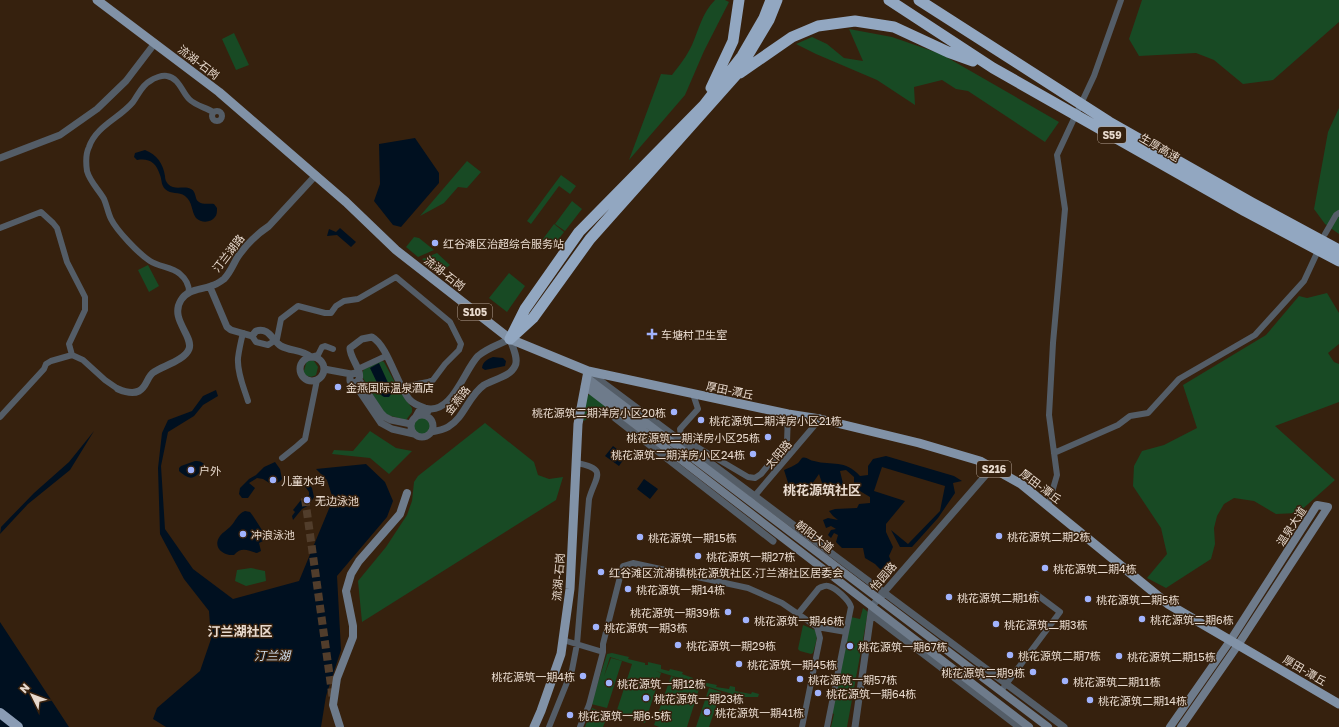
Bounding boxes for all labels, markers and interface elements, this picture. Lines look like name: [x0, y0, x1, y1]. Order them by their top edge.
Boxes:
street label: 流湖-石岗: [176, 42, 222, 82]
road number: S59: [1098, 127, 1126, 143]
street label: 生厚高速: [1138, 130, 1182, 164]
street label: 汀兰湖路: [209, 232, 247, 274]
place label: 红谷滩区治超综合服务站: [443, 237, 564, 250]
marker: 红谷滩区治超综合服务站: [430, 238, 440, 248]
street label: 流湖-石岗: [422, 253, 468, 293]
road number: S105: [458, 304, 492, 320]
marker: 车塘村卫生室: [646, 328, 658, 340]
place label: 车塘村卫生室: [661, 328, 727, 341]
street label: 厚田-潭丘: [705, 379, 755, 401]
place label: 金燕国际温泉酒店: [346, 381, 434, 394]
marker: 金燕国际温泉酒店: [333, 382, 343, 392]
street label: 金燕路: [442, 383, 472, 417]
place label: 桃花源筑二期洋房小区20栋: [532, 406, 666, 419]
marker: 桃花源筑二期洋房小区20栋: [669, 407, 679, 417]
place label: 桃花源筑二期洋房小区21栋: [709, 414, 842, 427]
marker: 桃花源筑二期洋房小区21栋: [696, 415, 706, 425]
place label: 桃花源筑二期洋房小区25栋: [626, 431, 760, 444]
marker: 桃花源筑二期洋房小区25栋: [763, 432, 773, 442]
street label: 太阳路: [762, 437, 794, 471]
place label: 桃花源筑二期洋房小区24栋: [611, 448, 745, 461]
marker: 桃花源筑二期洋房小区24栋: [748, 449, 758, 459]
road number: S216: [977, 461, 1011, 477]
place label: 户外: [199, 464, 221, 477]
marker: 户外: [186, 465, 196, 475]
street label: 厚田-潭丘: [1018, 466, 1064, 506]
place label: 儿童水坞: [281, 474, 325, 487]
marker: 儿童水坞: [268, 475, 278, 485]
district label: 桃花源筑社区: [783, 482, 861, 498]
place label: 无边泳池: [315, 494, 359, 507]
marker: 无边泳池: [302, 495, 312, 505]
street label: 温泉大道: [1274, 504, 1308, 548]
street label: 朝阳大道: [794, 518, 836, 554]
place label: 冲浪泳池: [251, 528, 295, 541]
marker: 冲浪泳池: [238, 529, 248, 539]
place label: 桃花源筑二期2栋: [1007, 530, 1090, 543]
place label: 桃花源筑一期15栋: [648, 531, 737, 544]
marker: 桃花源筑二期2栋: [994, 531, 1004, 541]
marker: 桃花源筑一期15栋: [635, 532, 645, 542]
place label: 桃花源筑一期27栋: [706, 550, 795, 563]
marker: 桃花源筑一期27栋: [693, 551, 703, 561]
street label: 流湖-石岗: [549, 552, 567, 602]
street label: 怡园路: [867, 559, 899, 593]
place label: 桃花源筑二期4栋: [1053, 562, 1137, 575]
marker: 桃花源筑二期4栋: [1040, 563, 1050, 573]
place label: 红谷滩区流湖镇桃花源筑社区·汀兰湖社区居委会: [609, 566, 843, 579]
marker: 红谷滩区流湖镇桃花源筑社区·汀兰湖社区居委会: [596, 567, 606, 577]
place label: 桃花源筑一期14栋: [636, 583, 725, 596]
marker: 桃花源筑一期14栋: [623, 584, 633, 594]
place label: 桃花源筑二期1栋: [957, 591, 1039, 604]
marker: 桃花源筑二期1栋: [944, 592, 954, 602]
place label: 桃花源筑二期5栋: [1096, 593, 1179, 606]
marker: 桃花源筑二期5栋: [1083, 594, 1093, 604]
place label: 桃花源筑一期39栋: [630, 606, 720, 619]
marker: 桃花源筑一期39栋: [723, 607, 733, 617]
place label: 桃花源筑二期6栋: [1150, 613, 1234, 626]
place label: 桃花源筑一期46栋: [754, 614, 844, 627]
marker: 桃花源筑二期6栋: [1137, 614, 1147, 624]
marker: 桃花源筑一期46栋: [741, 615, 751, 625]
place label: 桃花源筑二期3栋: [1004, 618, 1087, 631]
marker: 桃花源筑二期3栋: [991, 619, 1001, 629]
place label: 桃花源筑一期3栋: [604, 621, 687, 634]
marker: 桃花源筑一期3栋: [591, 622, 601, 632]
district label: 汀兰湖社区: [207, 623, 273, 639]
place label: 桃花源筑一期29栋: [686, 639, 776, 652]
marker: 桃花源筑一期29栋: [673, 640, 683, 650]
place label: 桃花源筑一期67栋: [858, 640, 947, 653]
marker: 桃花源筑一期67栋: [845, 641, 855, 651]
water label: 汀兰湖: [254, 648, 292, 663]
place label: 桃花源筑二期7栋: [1018, 649, 1101, 662]
marker: 桃花源筑二期7栋: [1005, 650, 1015, 660]
place label: 桃花源筑二期15栋: [1127, 650, 1216, 663]
marker: 桃花源筑二期15栋: [1114, 651, 1124, 661]
street label: 厚田-潭丘: [1281, 652, 1329, 688]
place label: 桃花源筑一期45栋: [747, 658, 837, 671]
marker: 桃花源筑一期45栋: [734, 659, 744, 669]
place label: 桃花源筑二期9栋: [941, 666, 1025, 679]
marker: 桃花源筑二期9栋: [1028, 667, 1038, 677]
place label: 桃花源筑一期4栋: [491, 670, 575, 683]
marker: 桃花源筑一期4栋: [578, 671, 588, 681]
place label: 桃花源筑一期57栋: [808, 673, 897, 686]
marker: 桃花源筑一期57栋: [795, 674, 805, 684]
north arrow: [12, 675, 52, 715]
place label: 桃花源筑二期11栋: [1073, 675, 1161, 688]
marker: 桃花源筑二期11栋: [1060, 676, 1070, 686]
place label: 桃花源筑一期12栋: [617, 677, 706, 690]
marker: 桃花源筑一期12栋: [604, 678, 614, 688]
text: N: [17, 681, 32, 695]
place label: 桃花源筑一期64栋: [826, 687, 916, 700]
marker: 桃花源筑一期64栋: [813, 688, 823, 698]
place label: 桃花源筑一期23栋: [654, 692, 744, 705]
marker: 桃花源筑一期23栋: [641, 693, 651, 703]
place label: 桃花源筑二期14栋: [1098, 694, 1187, 707]
marker: 桃花源筑二期14栋: [1085, 695, 1095, 705]
place label: 桃花源筑一期41栋: [715, 706, 804, 719]
marker: 桃花源筑一期41栋: [702, 707, 712, 717]
place label: 桃花源筑一期6·5栋: [578, 709, 671, 722]
marker: 桃花源筑一期6·5栋: [565, 710, 575, 720]

